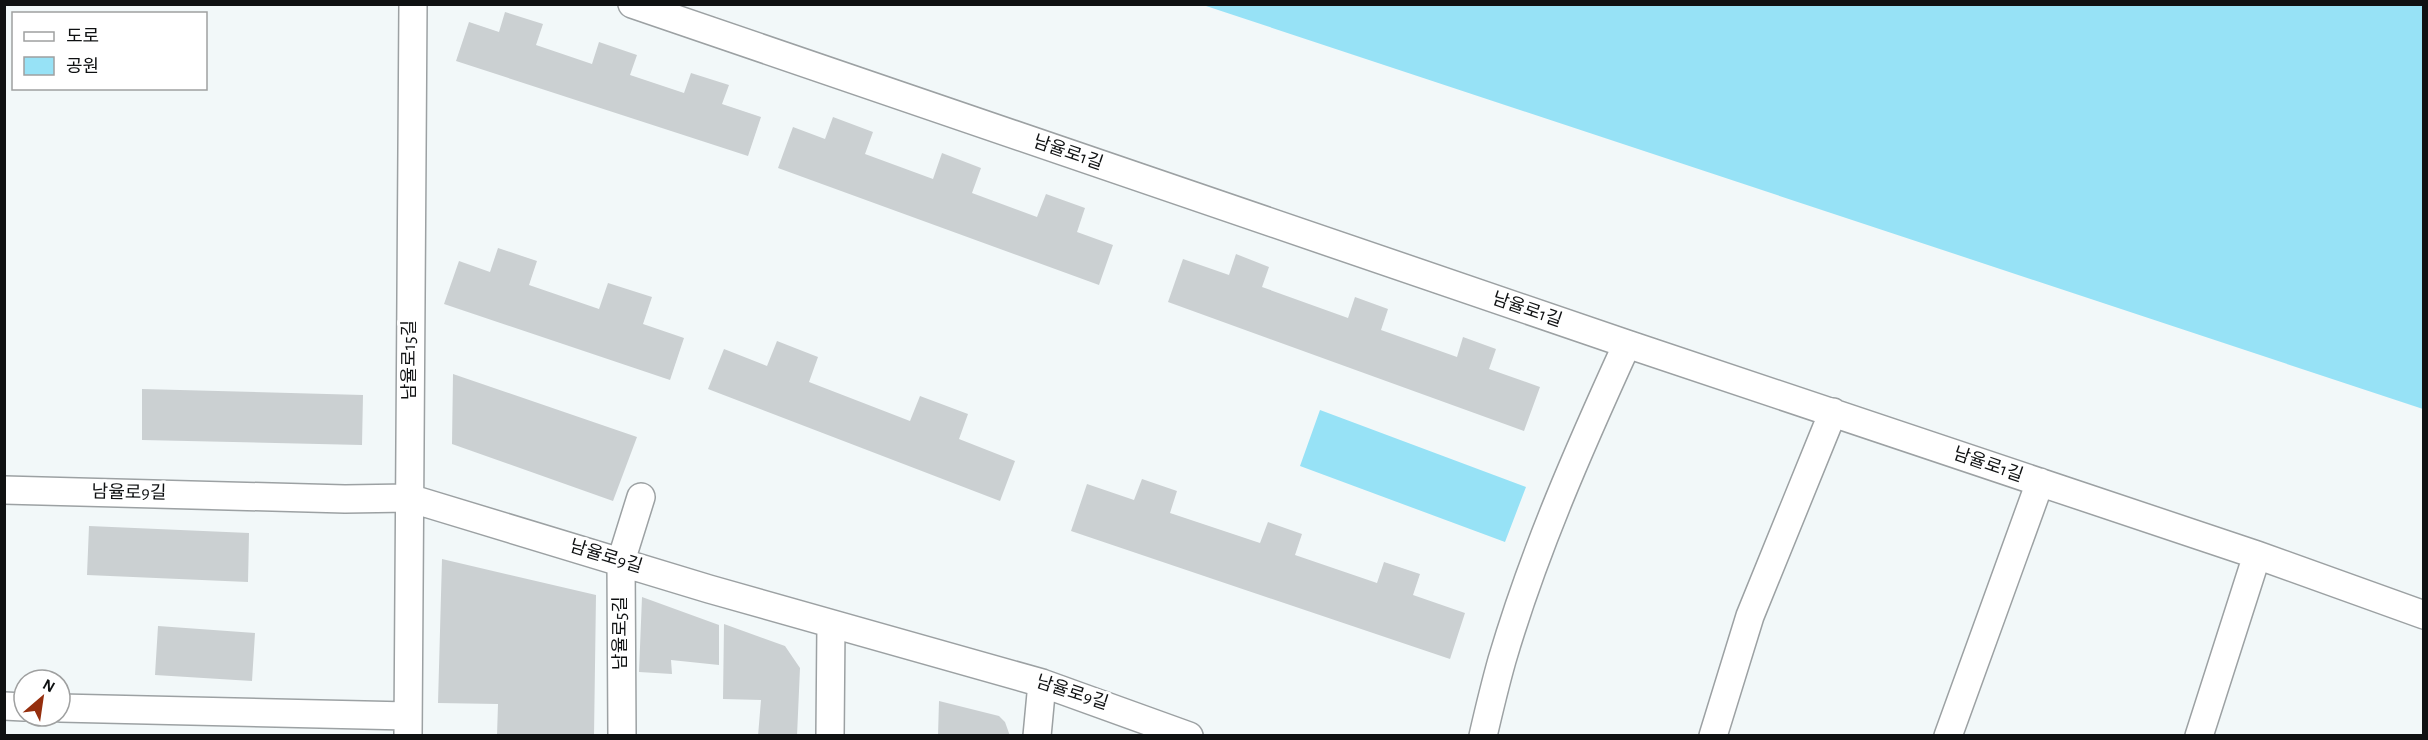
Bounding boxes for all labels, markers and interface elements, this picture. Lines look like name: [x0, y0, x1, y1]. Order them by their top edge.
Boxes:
legend: [12, 12, 207, 90]
text: 도로: [66, 28, 99, 46]
text: 공원: [66, 57, 99, 76]
street label: 남율로1길: [1031, 132, 1106, 173]
street label: 남율로1길: [1490, 289, 1565, 330]
street label: 남율로15길: [400, 320, 419, 400]
street label: 남율로1길: [1951, 444, 2026, 485]
street label: 남율로9길: [91, 482, 167, 503]
street label: 남율로9길: [568, 537, 645, 577]
street label: 남율로5길: [611, 596, 630, 670]
north arrow: [12, 668, 72, 728]
street label: 남율로9길: [1034, 672, 1111, 713]
text: N: [40, 676, 58, 695]

